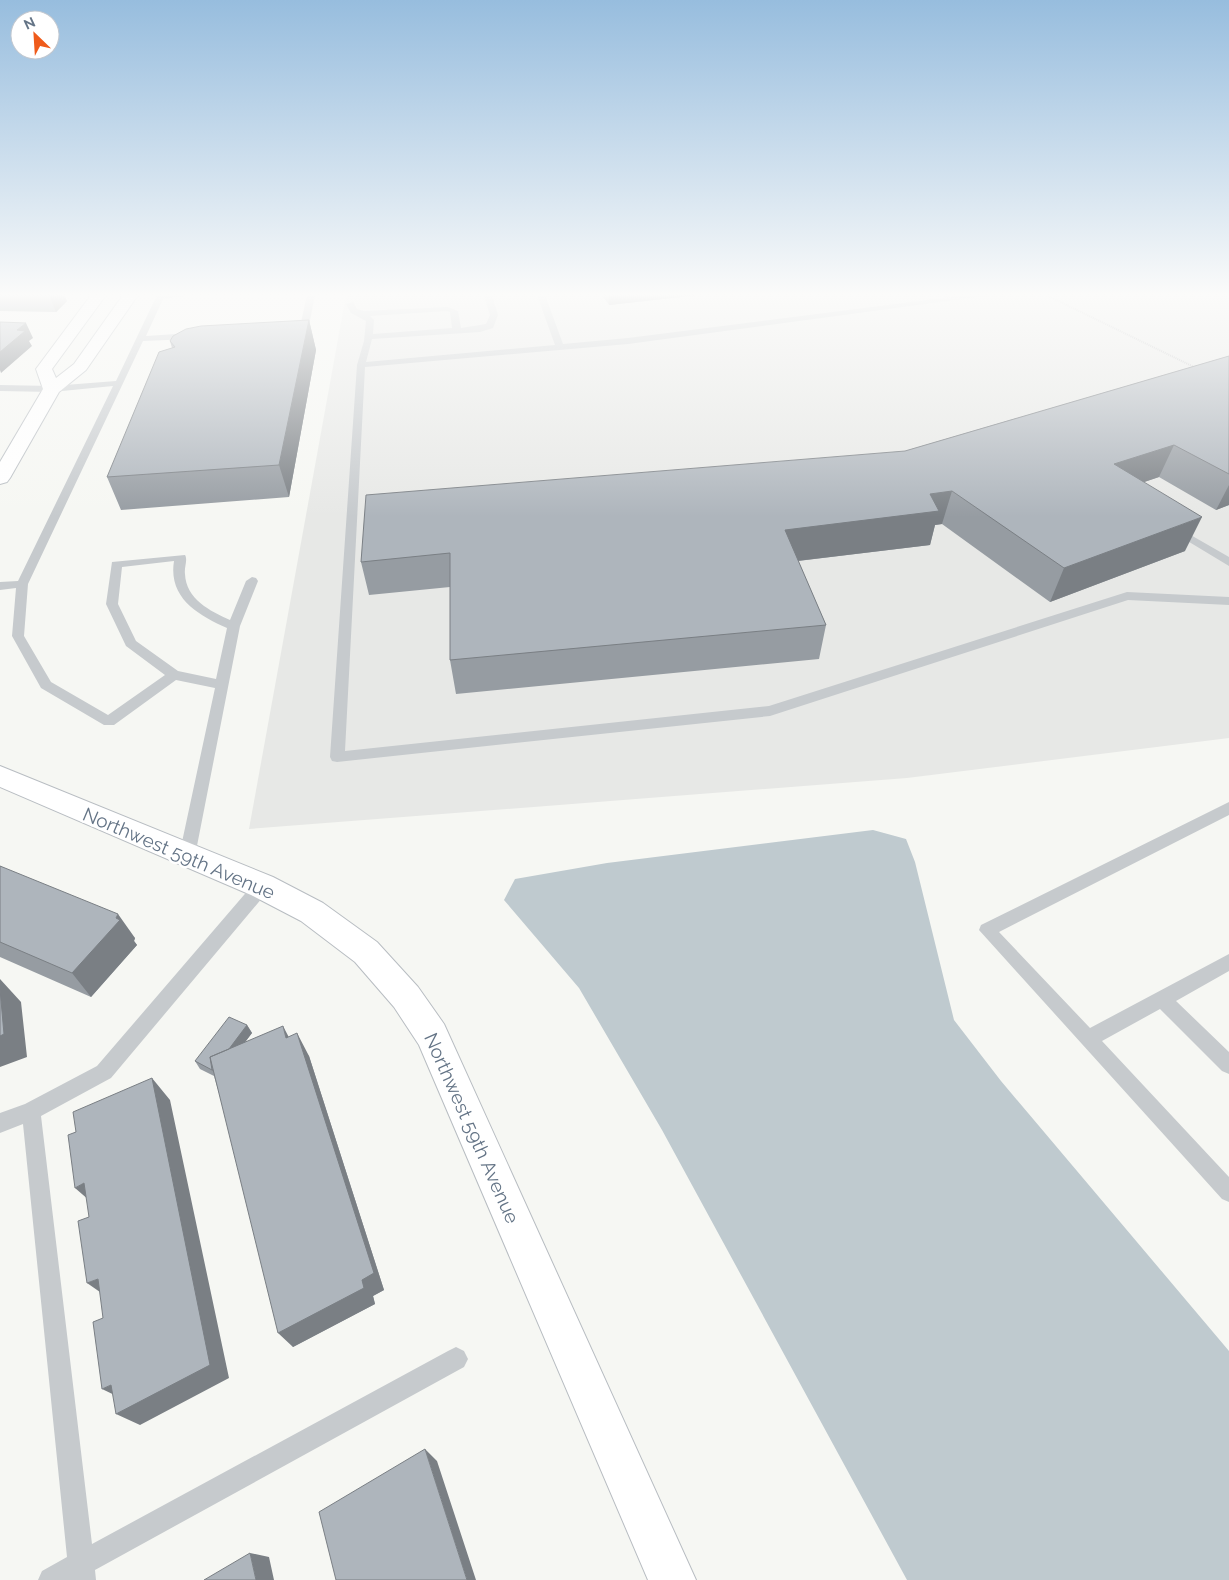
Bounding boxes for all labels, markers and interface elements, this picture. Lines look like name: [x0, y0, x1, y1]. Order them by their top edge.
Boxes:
north arrow: [10, 10, 60, 60]
text: N: [21, 14, 38, 33]
street label: Northwest 59th Avenue: [80, 803, 278, 903]
street label: Northwest 59th Avenue: [420, 1029, 524, 1227]

